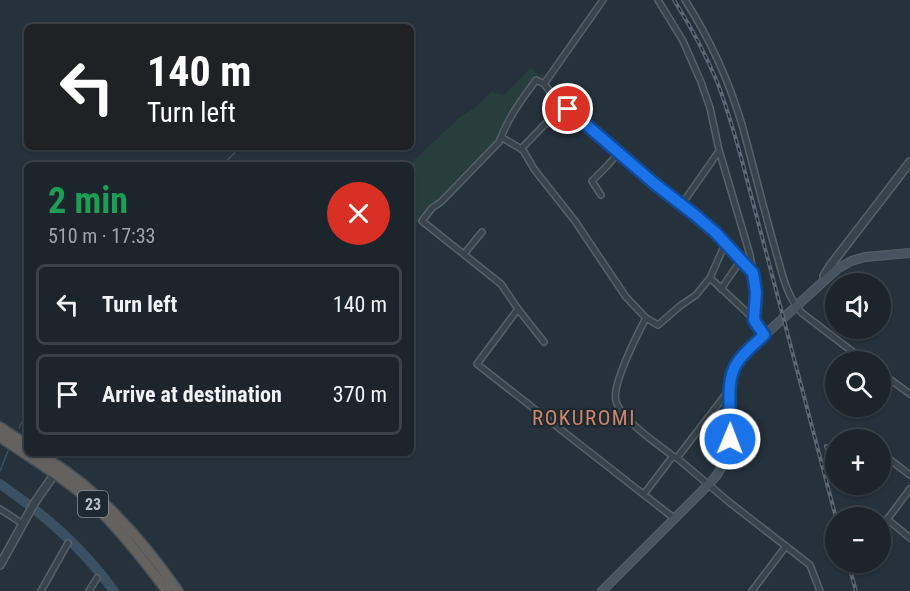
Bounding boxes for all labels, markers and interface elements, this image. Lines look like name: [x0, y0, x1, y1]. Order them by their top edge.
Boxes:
text: 140 m: [147, 47, 252, 96]
icon: left: [48, 48, 126, 126]
pin: [542, 83, 593, 134]
icon: arrive: [551, 92, 584, 125]
text: Turn left: [147, 97, 236, 129]
text: 2 min: [48, 180, 128, 222]
button: close: [327, 182, 390, 245]
text: 510 m · 17:33: [48, 224, 155, 248]
map controls: [825, 273, 891, 573]
button: sound: [825, 273, 891, 339]
icon: left: [51, 288, 84, 321]
text: Turn left: [102, 292, 177, 317]
text: 140 m: [333, 292, 387, 317]
button: search: [825, 351, 891, 417]
icon: arrive: [51, 378, 84, 411]
text: Arrive at destination: [102, 382, 282, 407]
text: 370 m: [333, 382, 387, 407]
district label: ROKUROMI: [532, 406, 636, 430]
position arrow: [698, 407, 762, 471]
button: +: [825, 429, 891, 495]
road number: 23: [78, 491, 108, 517]
button: −: [825, 507, 891, 573]

